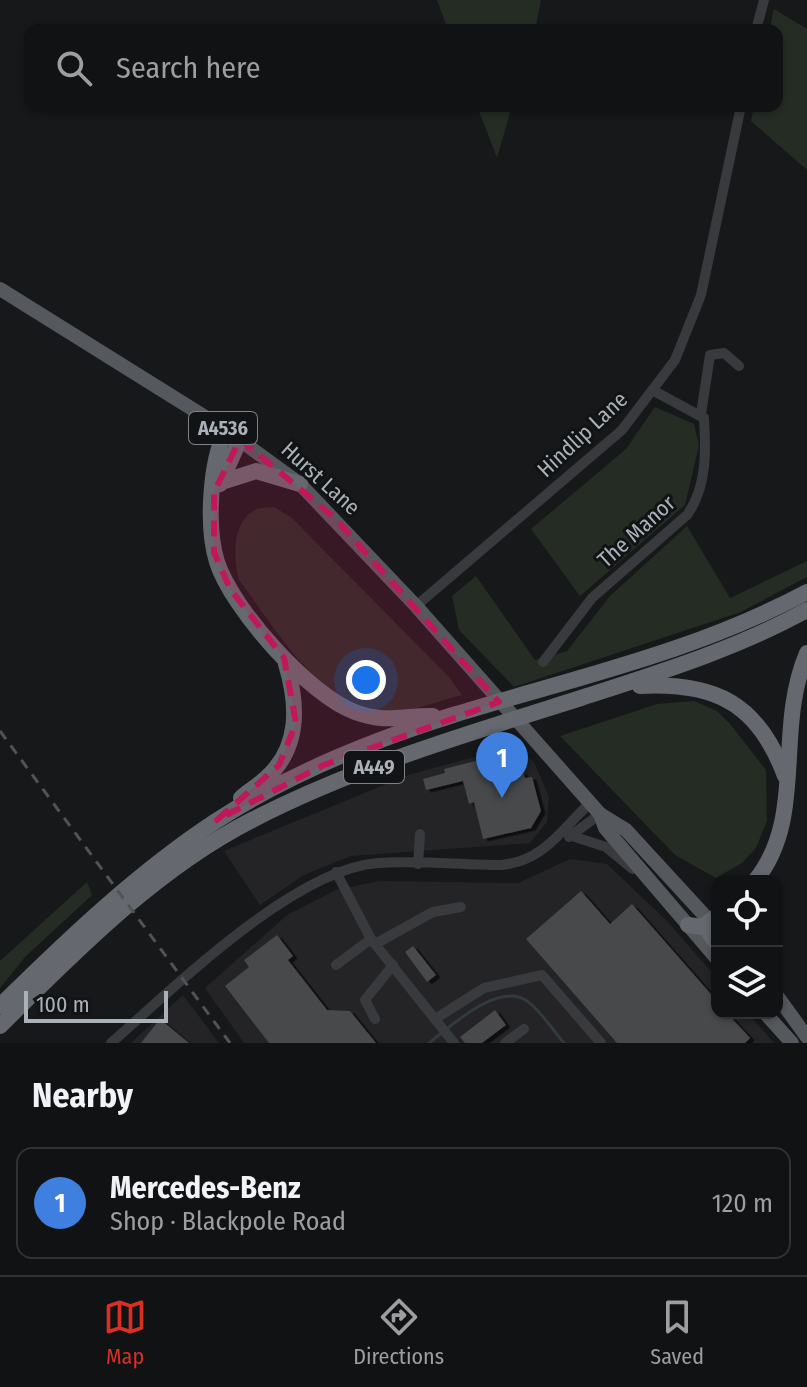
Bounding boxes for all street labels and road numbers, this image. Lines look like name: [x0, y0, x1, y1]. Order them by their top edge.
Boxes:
street label: Hindlip Lane: [532, 386, 633, 483]
road number: A4536: [189, 412, 257, 444]
street label: Hurst Lane: [276, 436, 366, 521]
street label: The Manor: [592, 489, 681, 573]
road number: A449: [344, 751, 404, 783]

